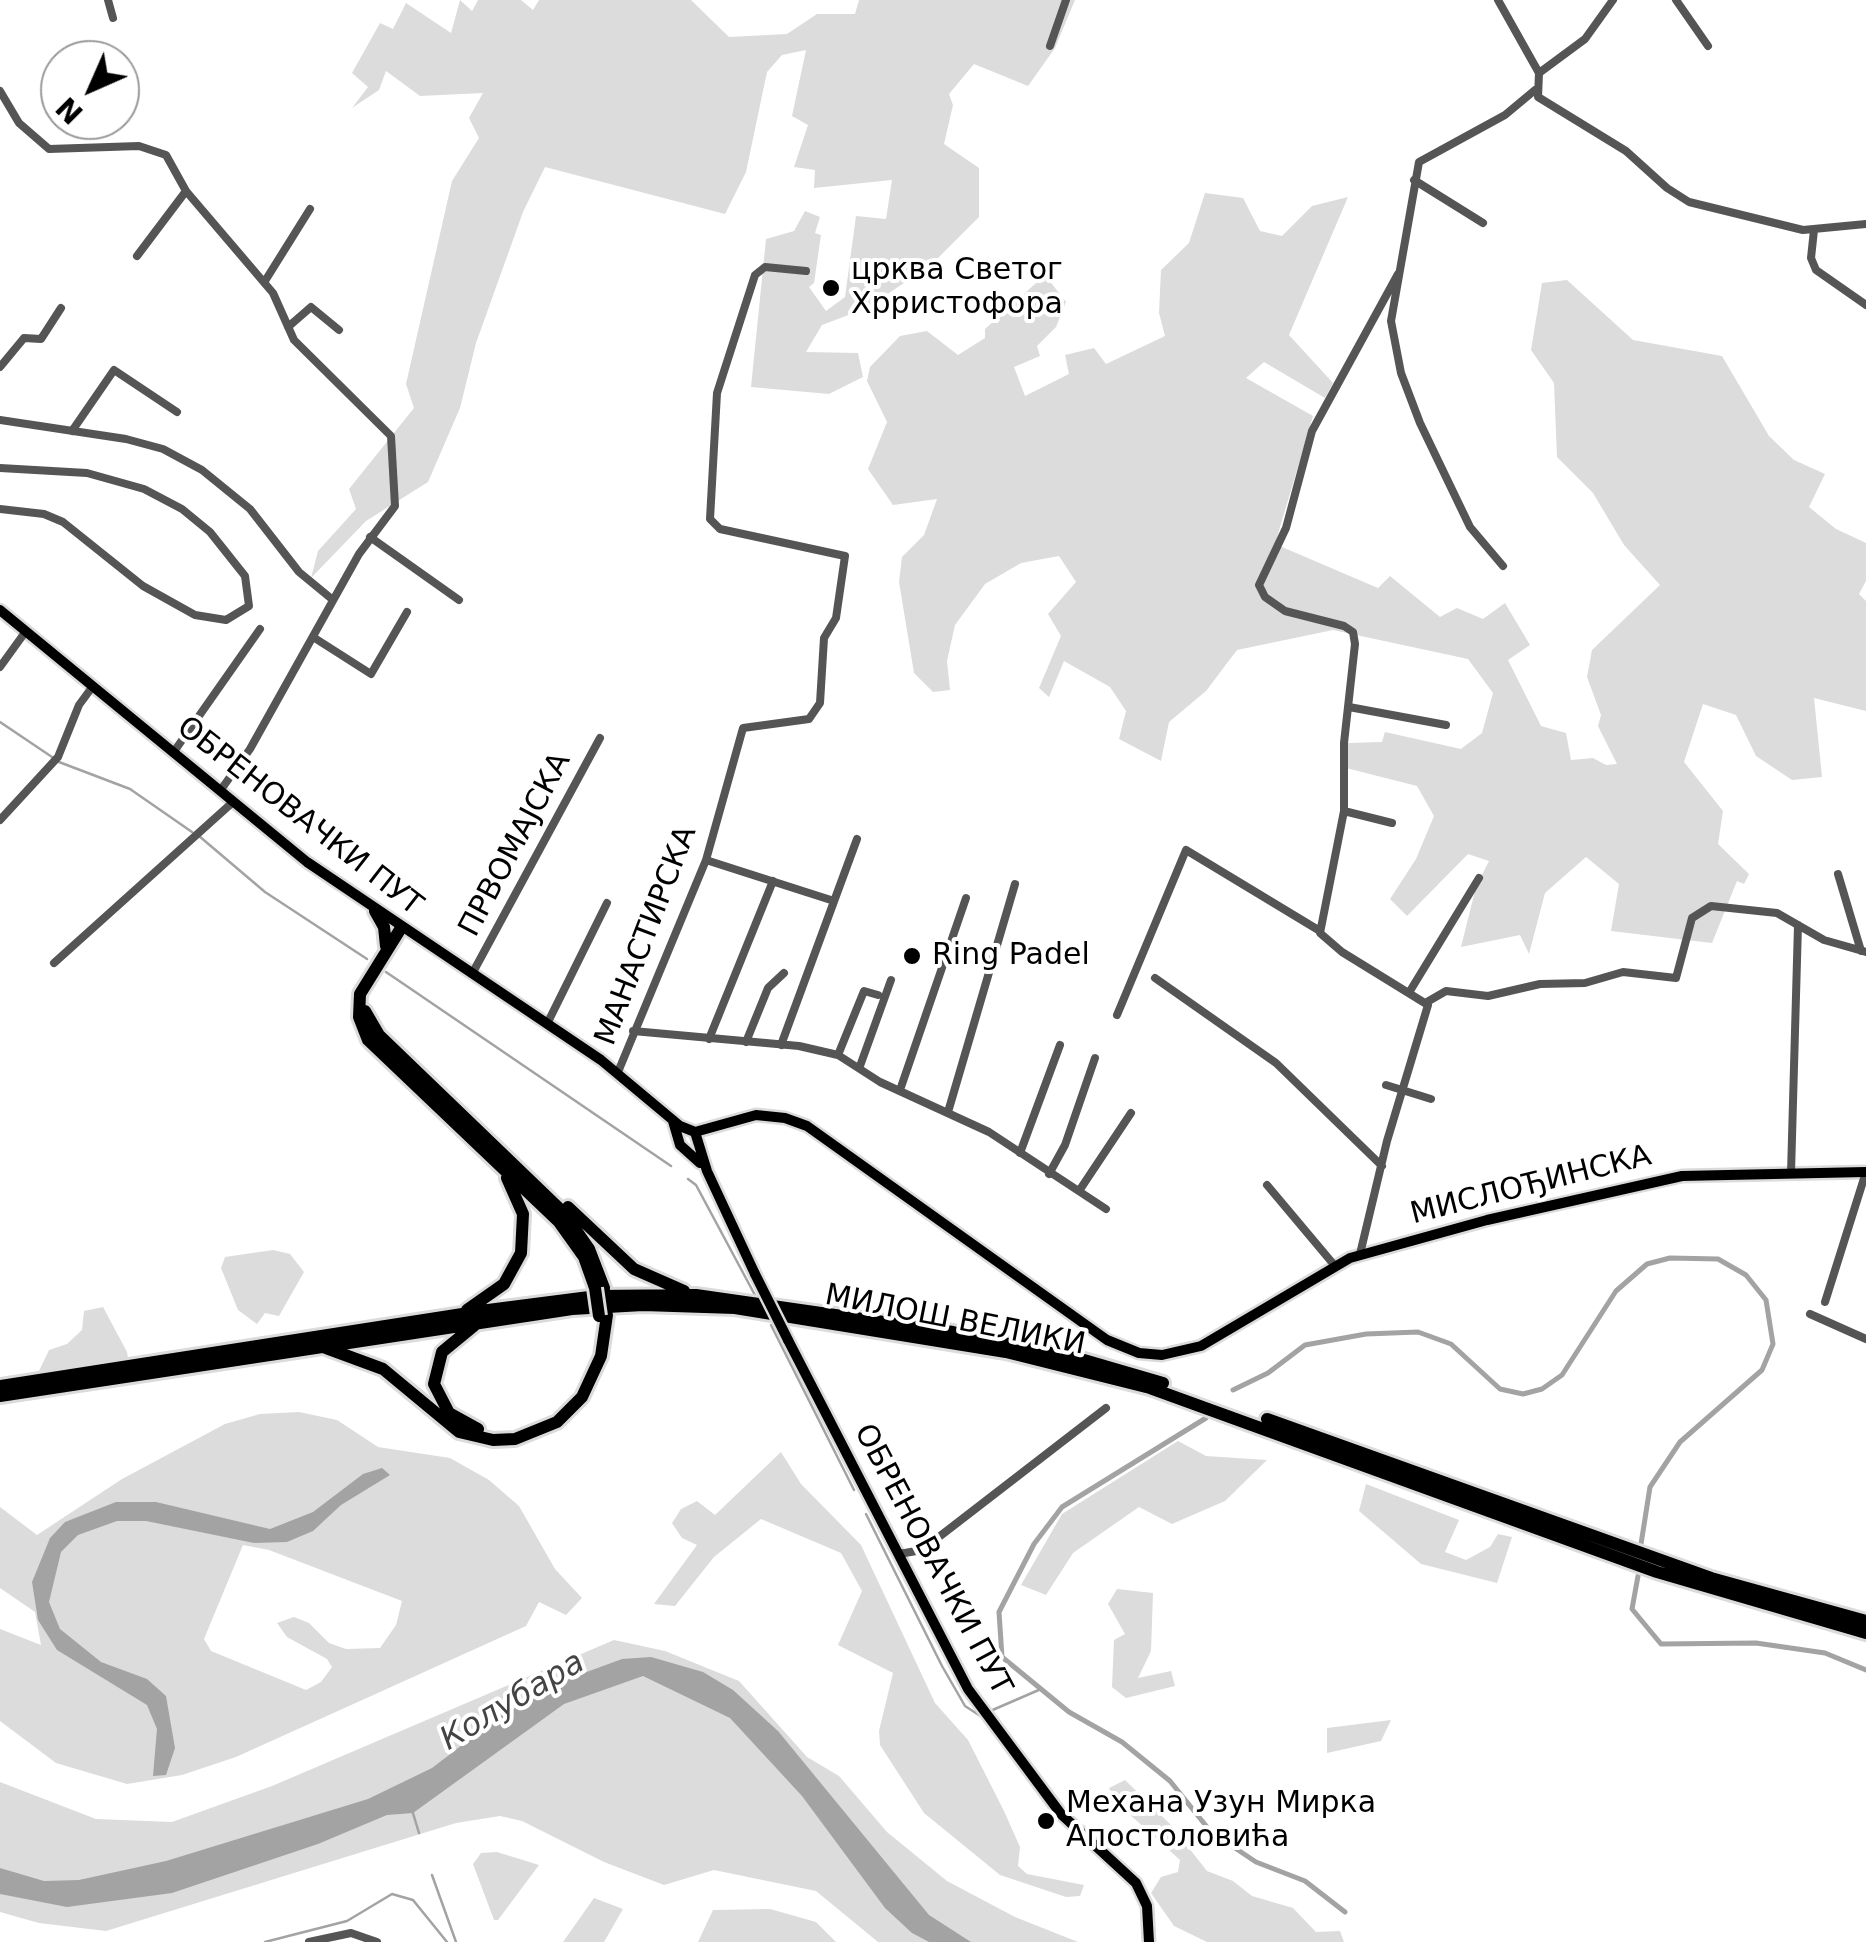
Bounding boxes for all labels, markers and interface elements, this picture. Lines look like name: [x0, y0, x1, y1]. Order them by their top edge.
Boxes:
north arrow: [40, 40, 140, 140]
text: N: [50, 90, 90, 130]
place label: црква Светог Хрристофора: [851, 253, 1063, 324]
marker: црква Светог Хрристофора: [820, 277, 842, 299]
street label: ОБРЕНОВАЧКИ ПУТ: [169, 710, 429, 924]
street label: ПРВОМАЈСКА: [452, 747, 580, 943]
street label: МАНАСТИРСКА: [589, 821, 705, 1051]
place label: Ring Padel: [932, 938, 1090, 974]
marker: Ring Padel: [901, 945, 923, 967]
street label: МИСЛОЂИНСКА: [1407, 1139, 1655, 1233]
street label: МИЛОШ ВЕЛИКИ: [822, 1278, 1088, 1364]
street label: ОБРЕНОВАЧКИ ПУТ: [845, 1418, 1019, 1702]
water label: Колубара: [434, 1644, 592, 1760]
place label: Механа Узун Мирка Апостоловића: [1066, 1786, 1376, 1856]
marker: Механа Узун Мирка Апостоловића: [1035, 1810, 1057, 1832]

